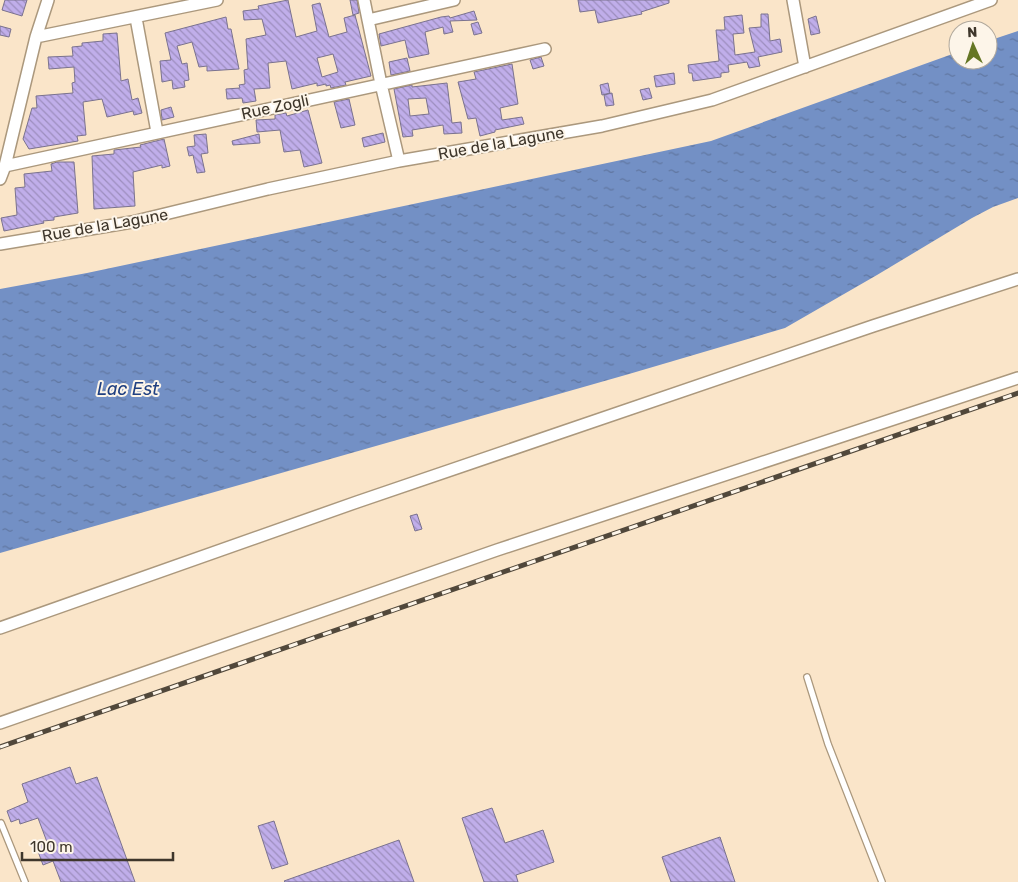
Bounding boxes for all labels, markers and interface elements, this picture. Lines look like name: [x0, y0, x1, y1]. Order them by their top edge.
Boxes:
north arrow: [948, 20, 998, 70]
text: N: [967, 24, 978, 41]
street label: Rue Zogli: [239, 91, 311, 123]
street label: Rue de la Lagune: [436, 123, 566, 163]
street label: Rue de la Lagune: [40, 205, 170, 245]
water label: Lac Est: [97, 378, 160, 400]
scale bar: [22, 830, 174, 862]
text: 100 m: [30, 838, 72, 856]

